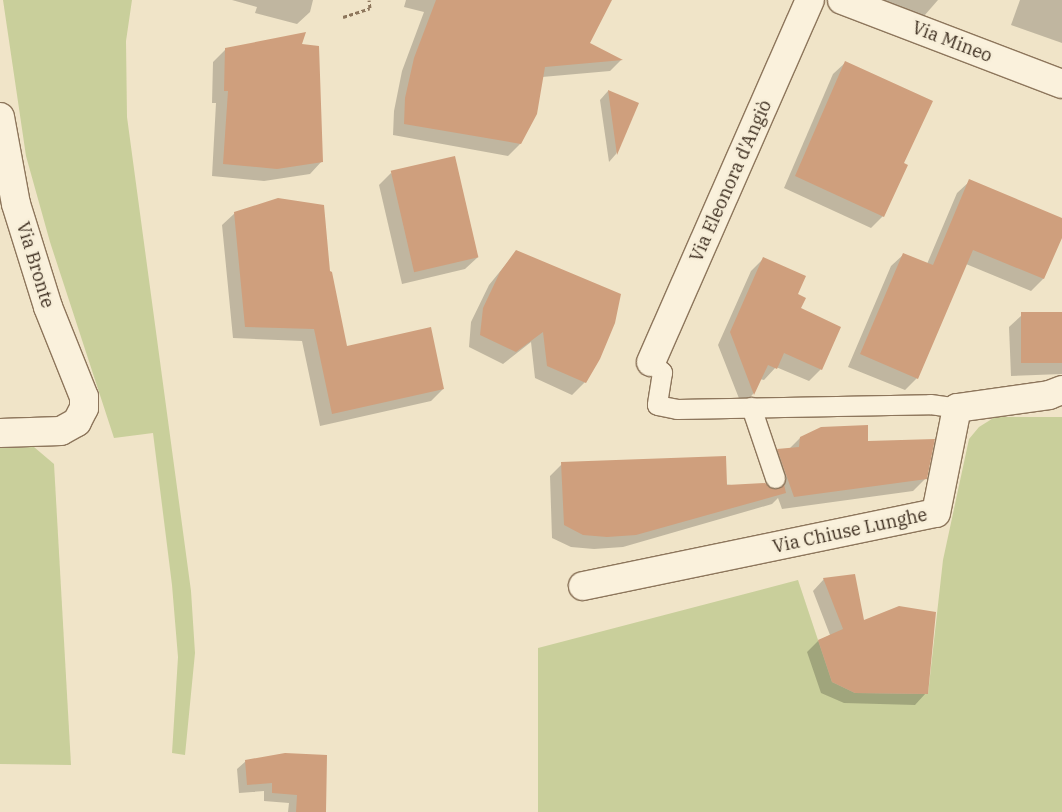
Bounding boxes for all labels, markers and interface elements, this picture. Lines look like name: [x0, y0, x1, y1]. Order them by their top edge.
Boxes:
street label: Via Mineo: [909, 17, 995, 67]
street label: Via Eleonora d'Angiò: [686, 97, 776, 265]
street label: Via Bronte: [12, 219, 58, 311]
street label: Via Chiuse Lunghe: [771, 504, 929, 558]

